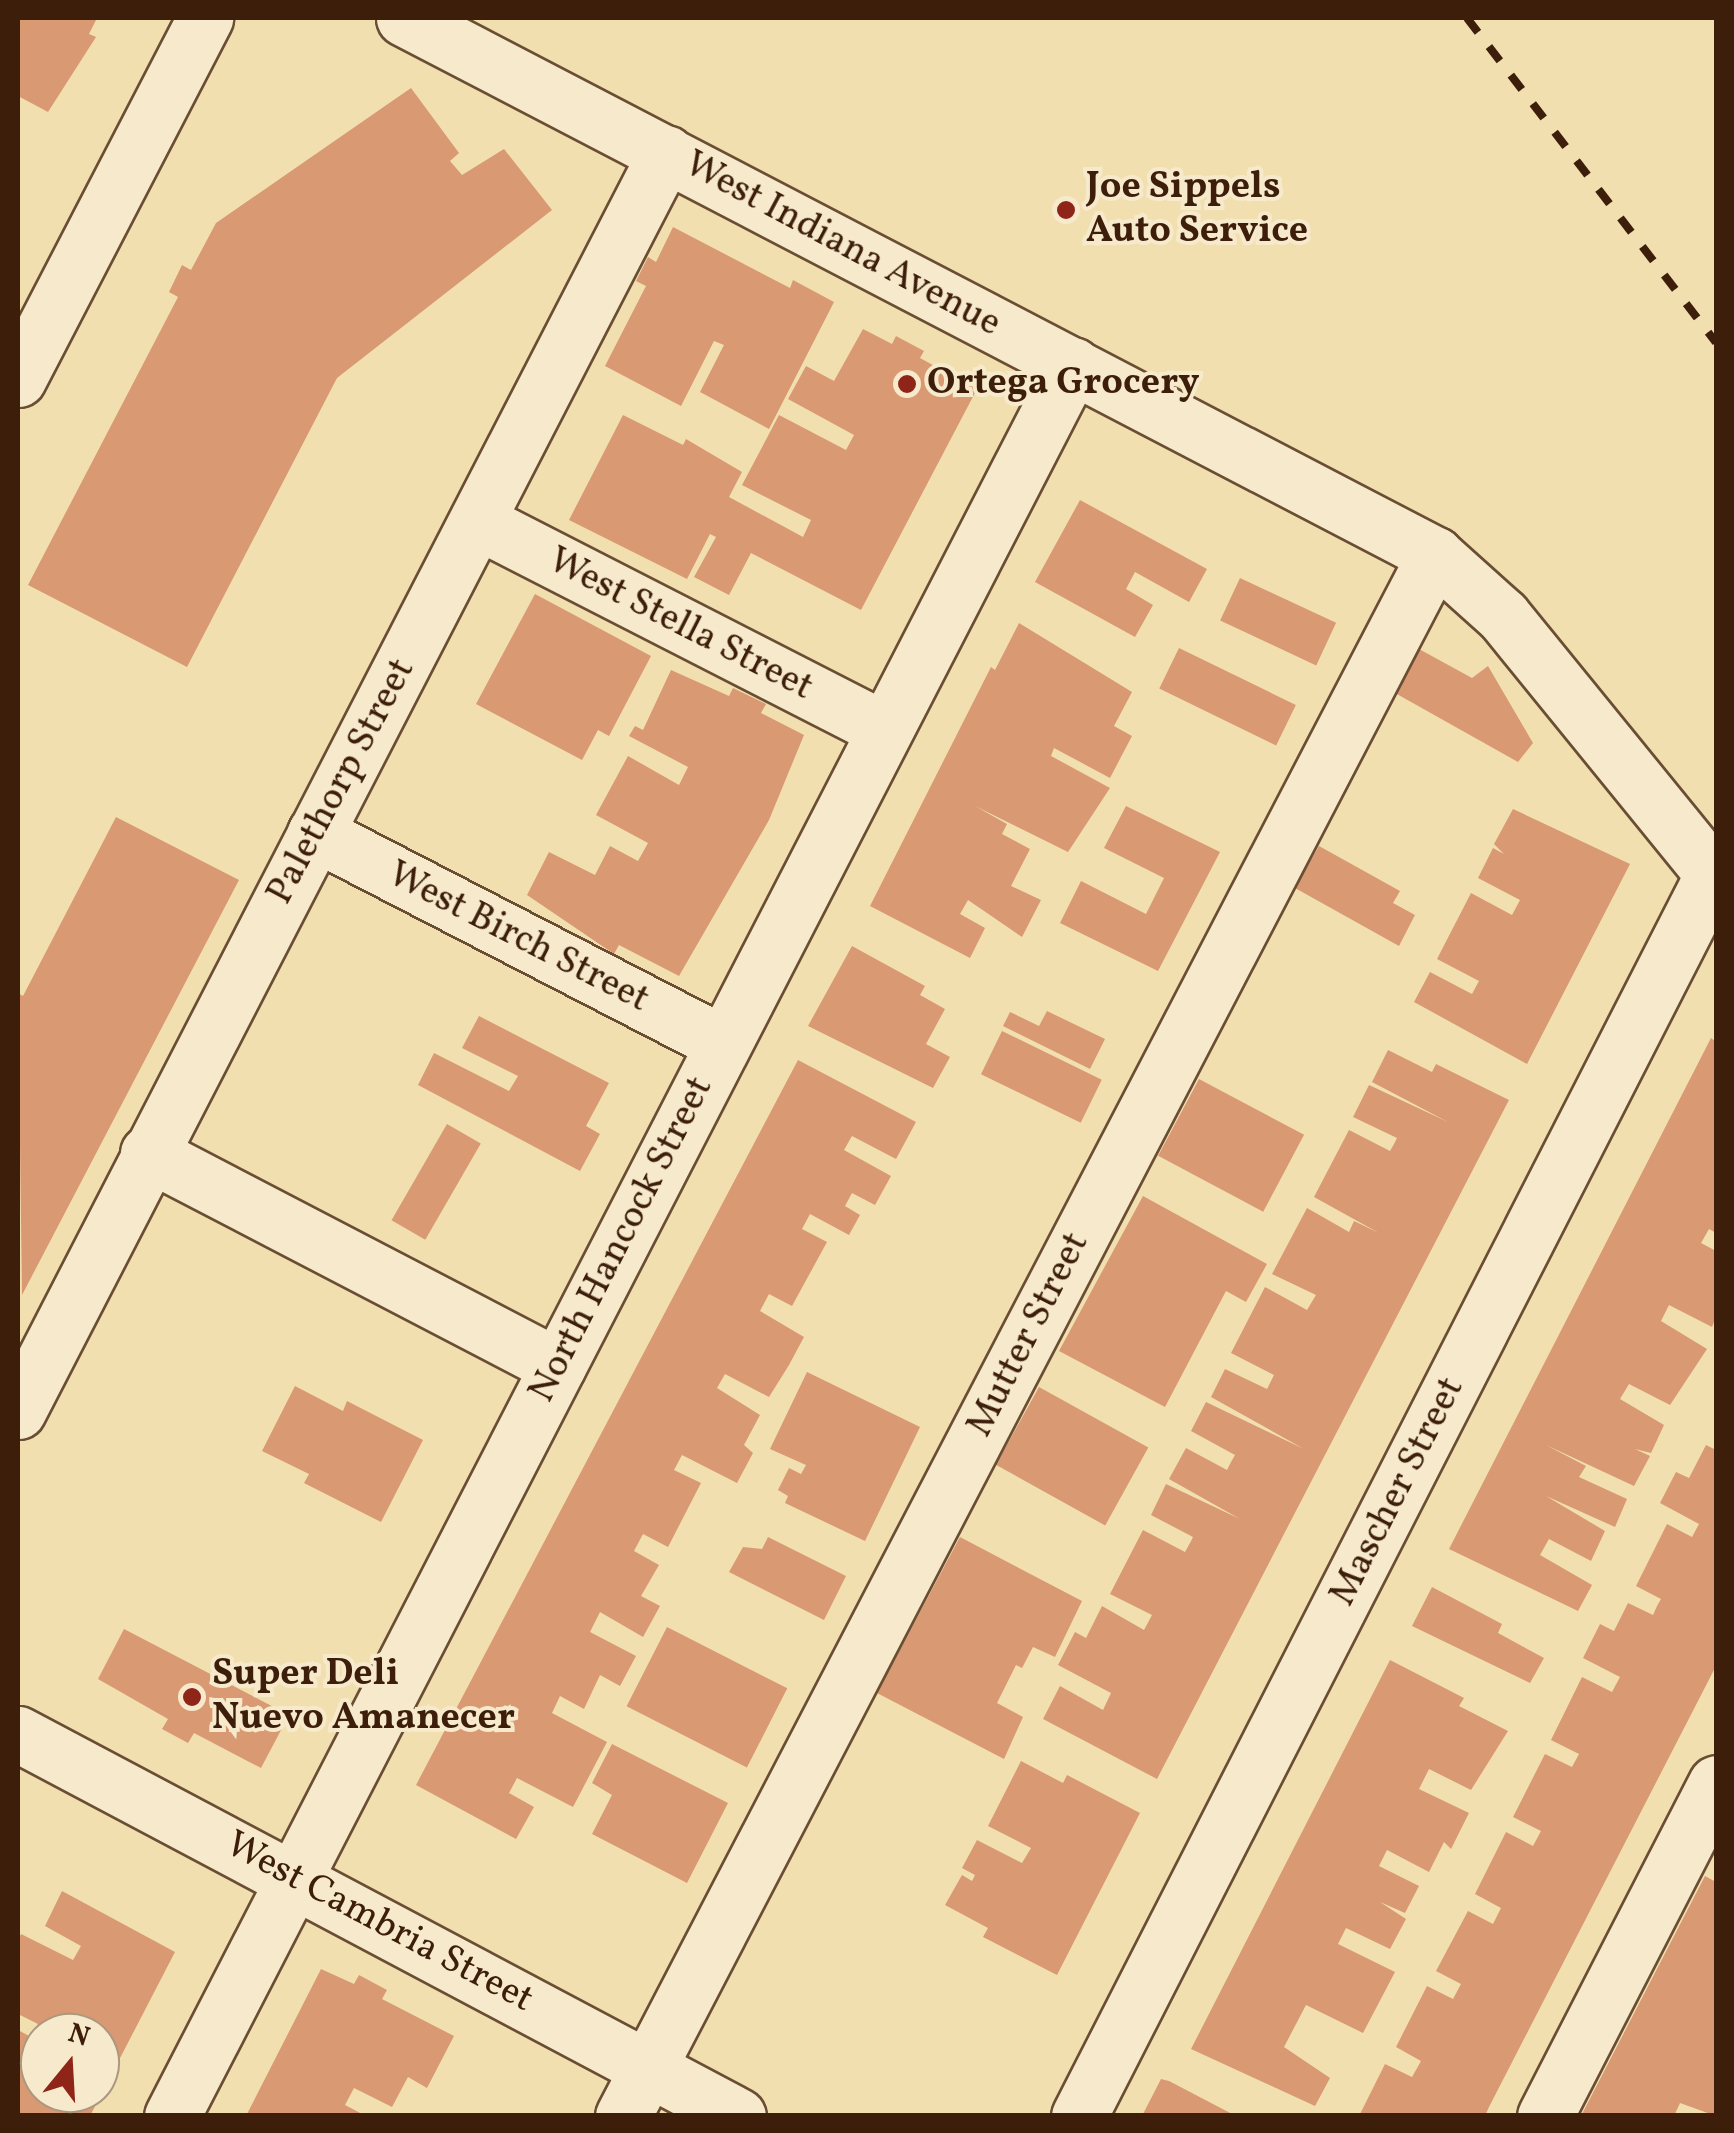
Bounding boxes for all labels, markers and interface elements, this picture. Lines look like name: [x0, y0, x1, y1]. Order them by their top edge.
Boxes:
street label: West Indiana Avenue: [676, 142, 1008, 348]
place label: Joe Sippels Auto Service: [1086, 165, 1308, 254]
marker: Joe Sippels Auto Service: [1055, 199, 1077, 221]
place label: Ortega Grocery: [927, 361, 1200, 407]
marker: Ortega Grocery: [896, 373, 918, 395]
street label: West Stella Street: [540, 539, 820, 711]
street label: Palethorp Street: [258, 651, 426, 913]
street label: West Birch Street: [380, 852, 656, 1024]
street label: North Hancock Street: [520, 1070, 724, 1410]
street label: Mutter Street: [958, 1225, 1100, 1445]
street label: Mascher Street: [1321, 1370, 1475, 1614]
place label: Super Deli Nuevo Amanecer: [212, 1652, 515, 1742]
marker: Super Deli Nuevo Amanecer: [181, 1686, 203, 1708]
street label: West Cambria Street: [217, 1823, 541, 2023]
north arrow: [20, 2013, 120, 2113]
text: N: [63, 2014, 94, 2058]

